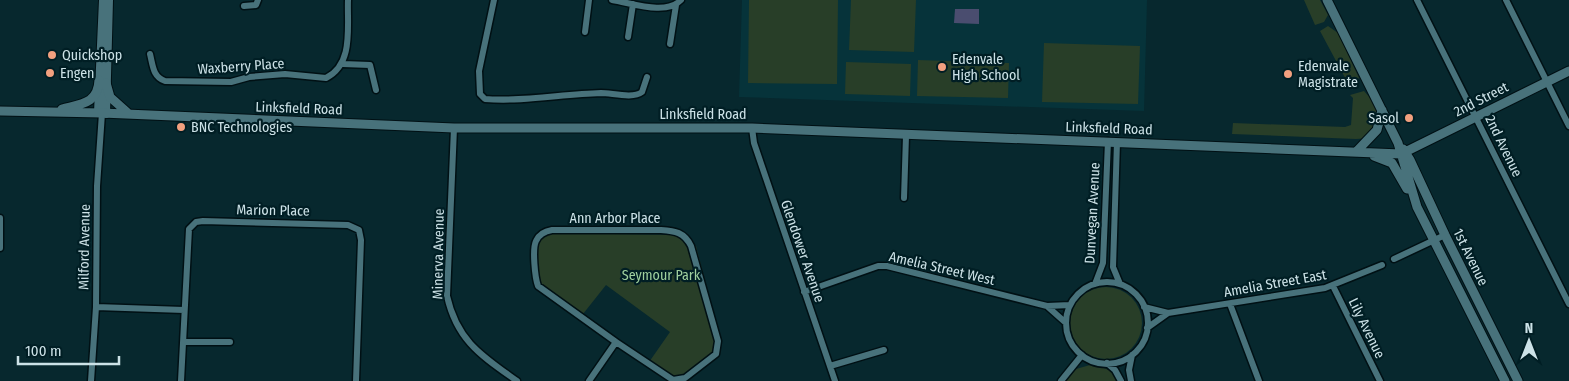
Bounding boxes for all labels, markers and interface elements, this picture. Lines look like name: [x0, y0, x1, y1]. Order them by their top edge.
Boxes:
place label: Quickshop: [62, 47, 122, 64]
marker: Quickshop: [46, 49, 58, 61]
place label: Edenvale High School: [952, 51, 1020, 84]
street label: Waxberry Place: [197, 55, 285, 78]
place label: Edenvale Magistrate: [1298, 58, 1358, 91]
marker: Edenvale High School: [936, 61, 948, 73]
place label: Engen: [60, 65, 94, 82]
marker: Engen: [44, 67, 56, 79]
marker: Edenvale Magistrate: [1282, 68, 1294, 80]
street label: 2nd Street: [1451, 78, 1512, 120]
street label: Linksfield Road: [255, 98, 343, 119]
street label: Linksfield Road: [659, 106, 747, 123]
place label: Sasol: [1368, 110, 1399, 127]
marker: Sasol: [1403, 112, 1415, 124]
street label: 2nd Avenue: [1481, 113, 1526, 180]
street label: Linksfield Road: [1065, 118, 1153, 139]
place label: BNC Technologies: [191, 119, 292, 136]
marker: BNC Technologies: [175, 121, 187, 133]
street label: Dunvegan Avenue: [1081, 162, 1104, 264]
street label: Glendower Avenue: [777, 198, 828, 305]
street label: Marion Place: [236, 201, 310, 220]
street label: Milford Avenue: [75, 204, 94, 290]
street label: Minerva Avenue: [429, 208, 448, 300]
street label: Ann Arbor Place: [570, 210, 661, 227]
street label: 1st Avenue: [1449, 226, 1492, 289]
street label: Amelia Street West: [887, 248, 997, 289]
street label: Amelia Street East: [1222, 266, 1328, 301]
park label: Seymour Park: [622, 267, 701, 284]
street label: Lily Avenue: [1345, 295, 1388, 361]
north arrow: [1504, 316, 1554, 366]
text: N: [1525, 320, 1533, 337]
scale bar: [18, 334, 119, 366]
text: 100 m: [25, 342, 62, 360]

